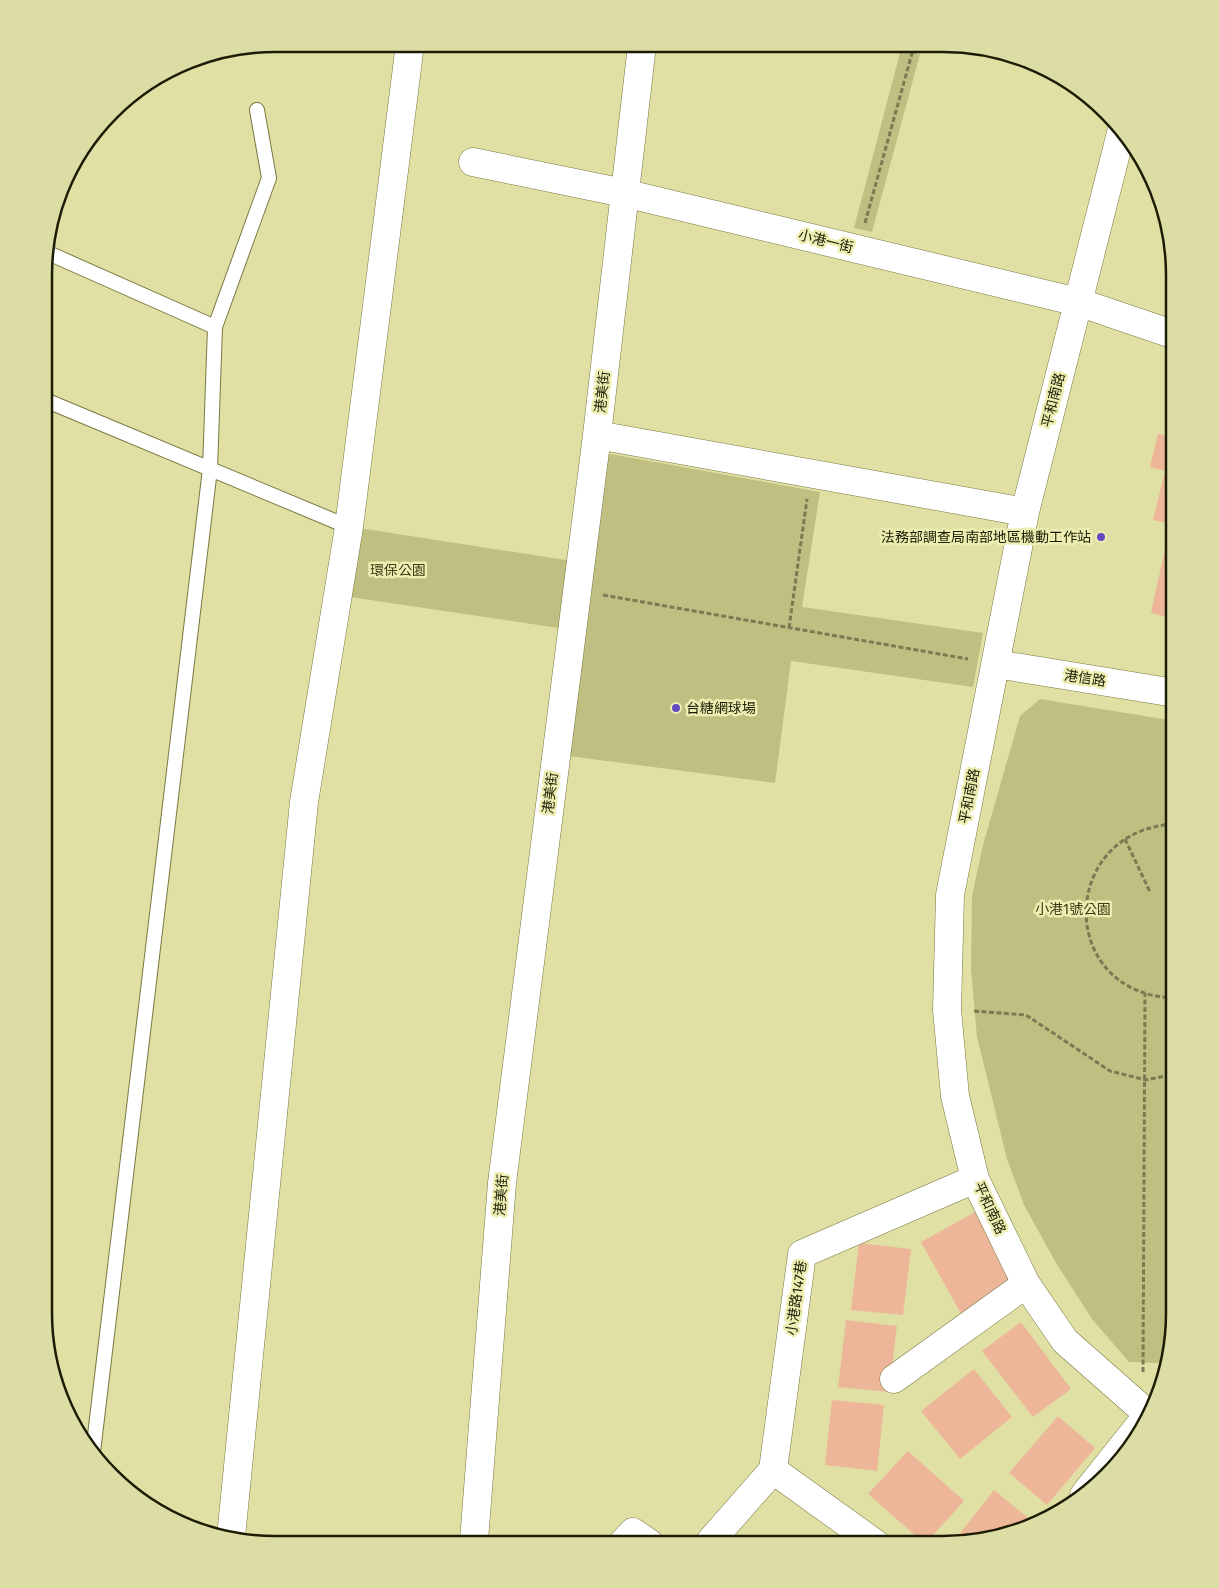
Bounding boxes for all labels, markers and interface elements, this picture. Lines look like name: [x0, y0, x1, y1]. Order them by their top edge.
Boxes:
street label: 小港一街: [797, 226, 855, 257]
street label: 港美街: [592, 370, 613, 414]
street label: 平和南路: [1038, 371, 1069, 429]
place label: 法務部調查局南部地區機動工作站: [881, 529, 1091, 546]
marker: 法務部調查局南部地區機動工作站: [1095, 531, 1107, 543]
park label: 環保公園: [370, 562, 426, 579]
street label: 港信路: [1063, 667, 1107, 690]
place label: 台糖網球場: [686, 700, 756, 717]
marker: 台糖網球場: [670, 702, 682, 714]
street label: 平和南路: [956, 767, 983, 825]
street label: 港美街: [540, 771, 561, 815]
park label: 小港1號公園: [1035, 901, 1111, 918]
street label: 港美街: [491, 1173, 512, 1217]
street label: 平和南路: [970, 1179, 1009, 1237]
street label: 小港路147巷: [783, 1260, 810, 1337]

